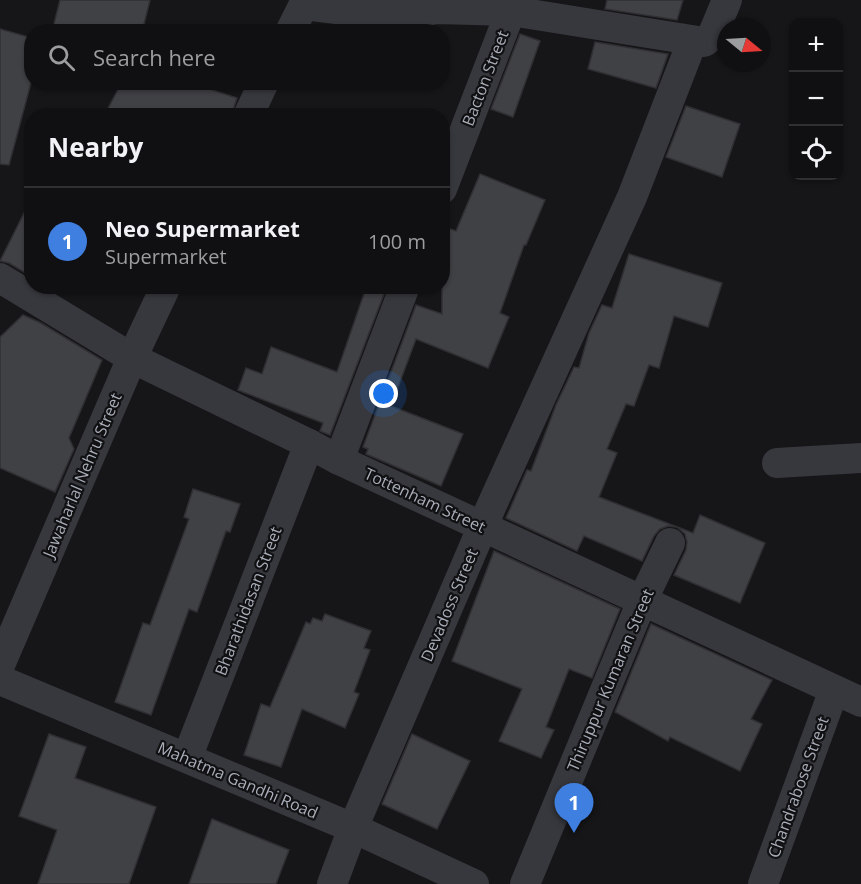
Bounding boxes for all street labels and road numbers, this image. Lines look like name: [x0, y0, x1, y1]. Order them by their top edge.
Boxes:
street label: Bacton Street: [457, 27, 513, 129]
street label: Jawaharlal Nehru Street: [37, 389, 127, 563]
street label: Tottenham Street: [361, 462, 489, 538]
street label: Bharathidasan Street: [209, 523, 287, 679]
street label: Devadoss Street: [415, 545, 483, 665]
street label: Thiruppur Kumaran Street: [561, 585, 659, 775]
street label: Chandrabose Street: [762, 713, 834, 861]
street label: Mahatma Gandhi Road: [155, 736, 321, 824]

